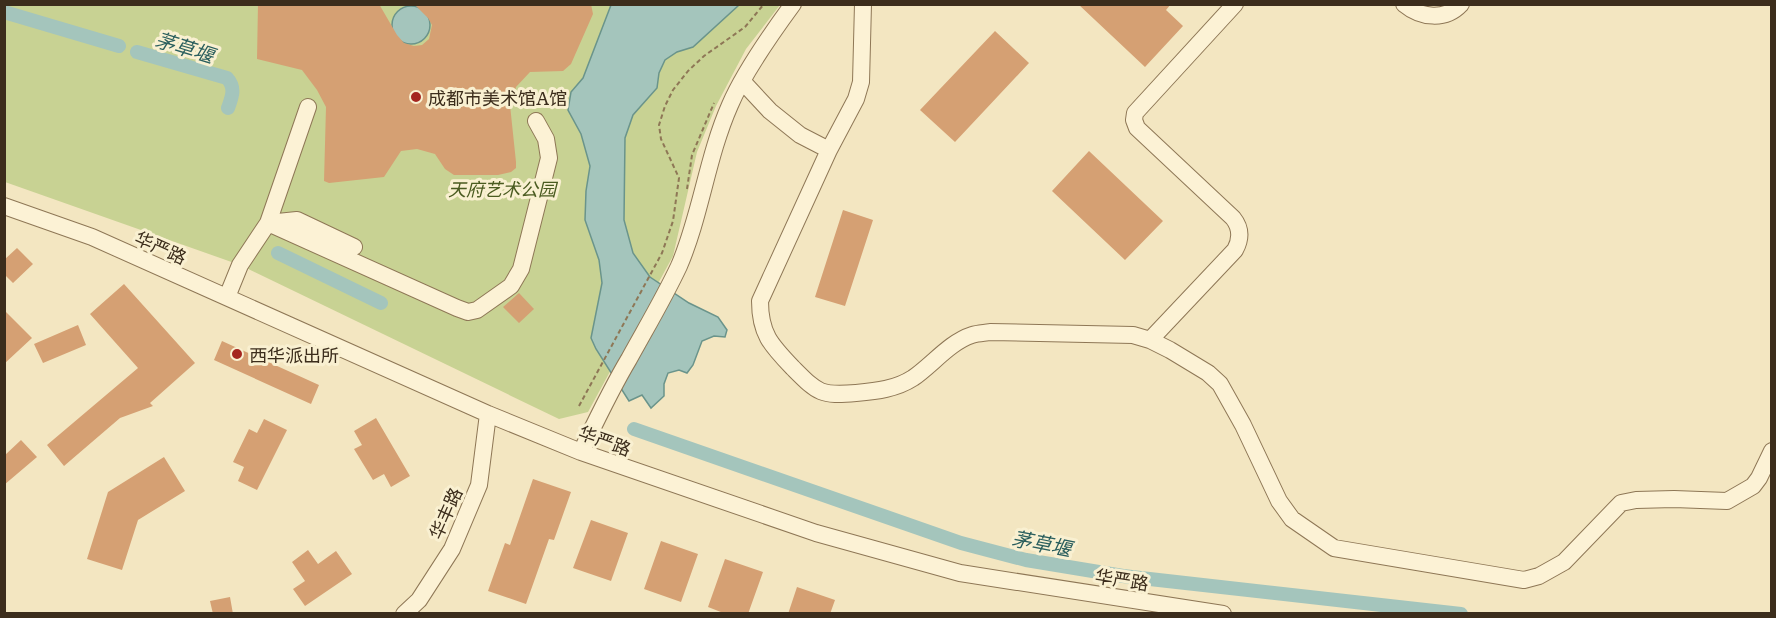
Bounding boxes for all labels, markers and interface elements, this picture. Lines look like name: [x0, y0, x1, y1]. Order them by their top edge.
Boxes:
water label: 茅草堰: [152, 23, 221, 70]
place label: 成都市美术馆A馆: [428, 84, 567, 111]
marker: 成都市美术馆A馆: [409, 90, 423, 104]
park label: 天府艺术公园: [448, 175, 559, 202]
street label: 华严路: [131, 224, 191, 270]
place label: 西华派出所: [249, 341, 339, 368]
marker: 西华派出所: [230, 347, 244, 361]
street label: 华严路: [575, 418, 635, 462]
street label: 华丰路: [422, 483, 468, 543]
water label: 茅草堰: [1010, 522, 1077, 563]
street label: 华严路: [1093, 561, 1151, 597]

